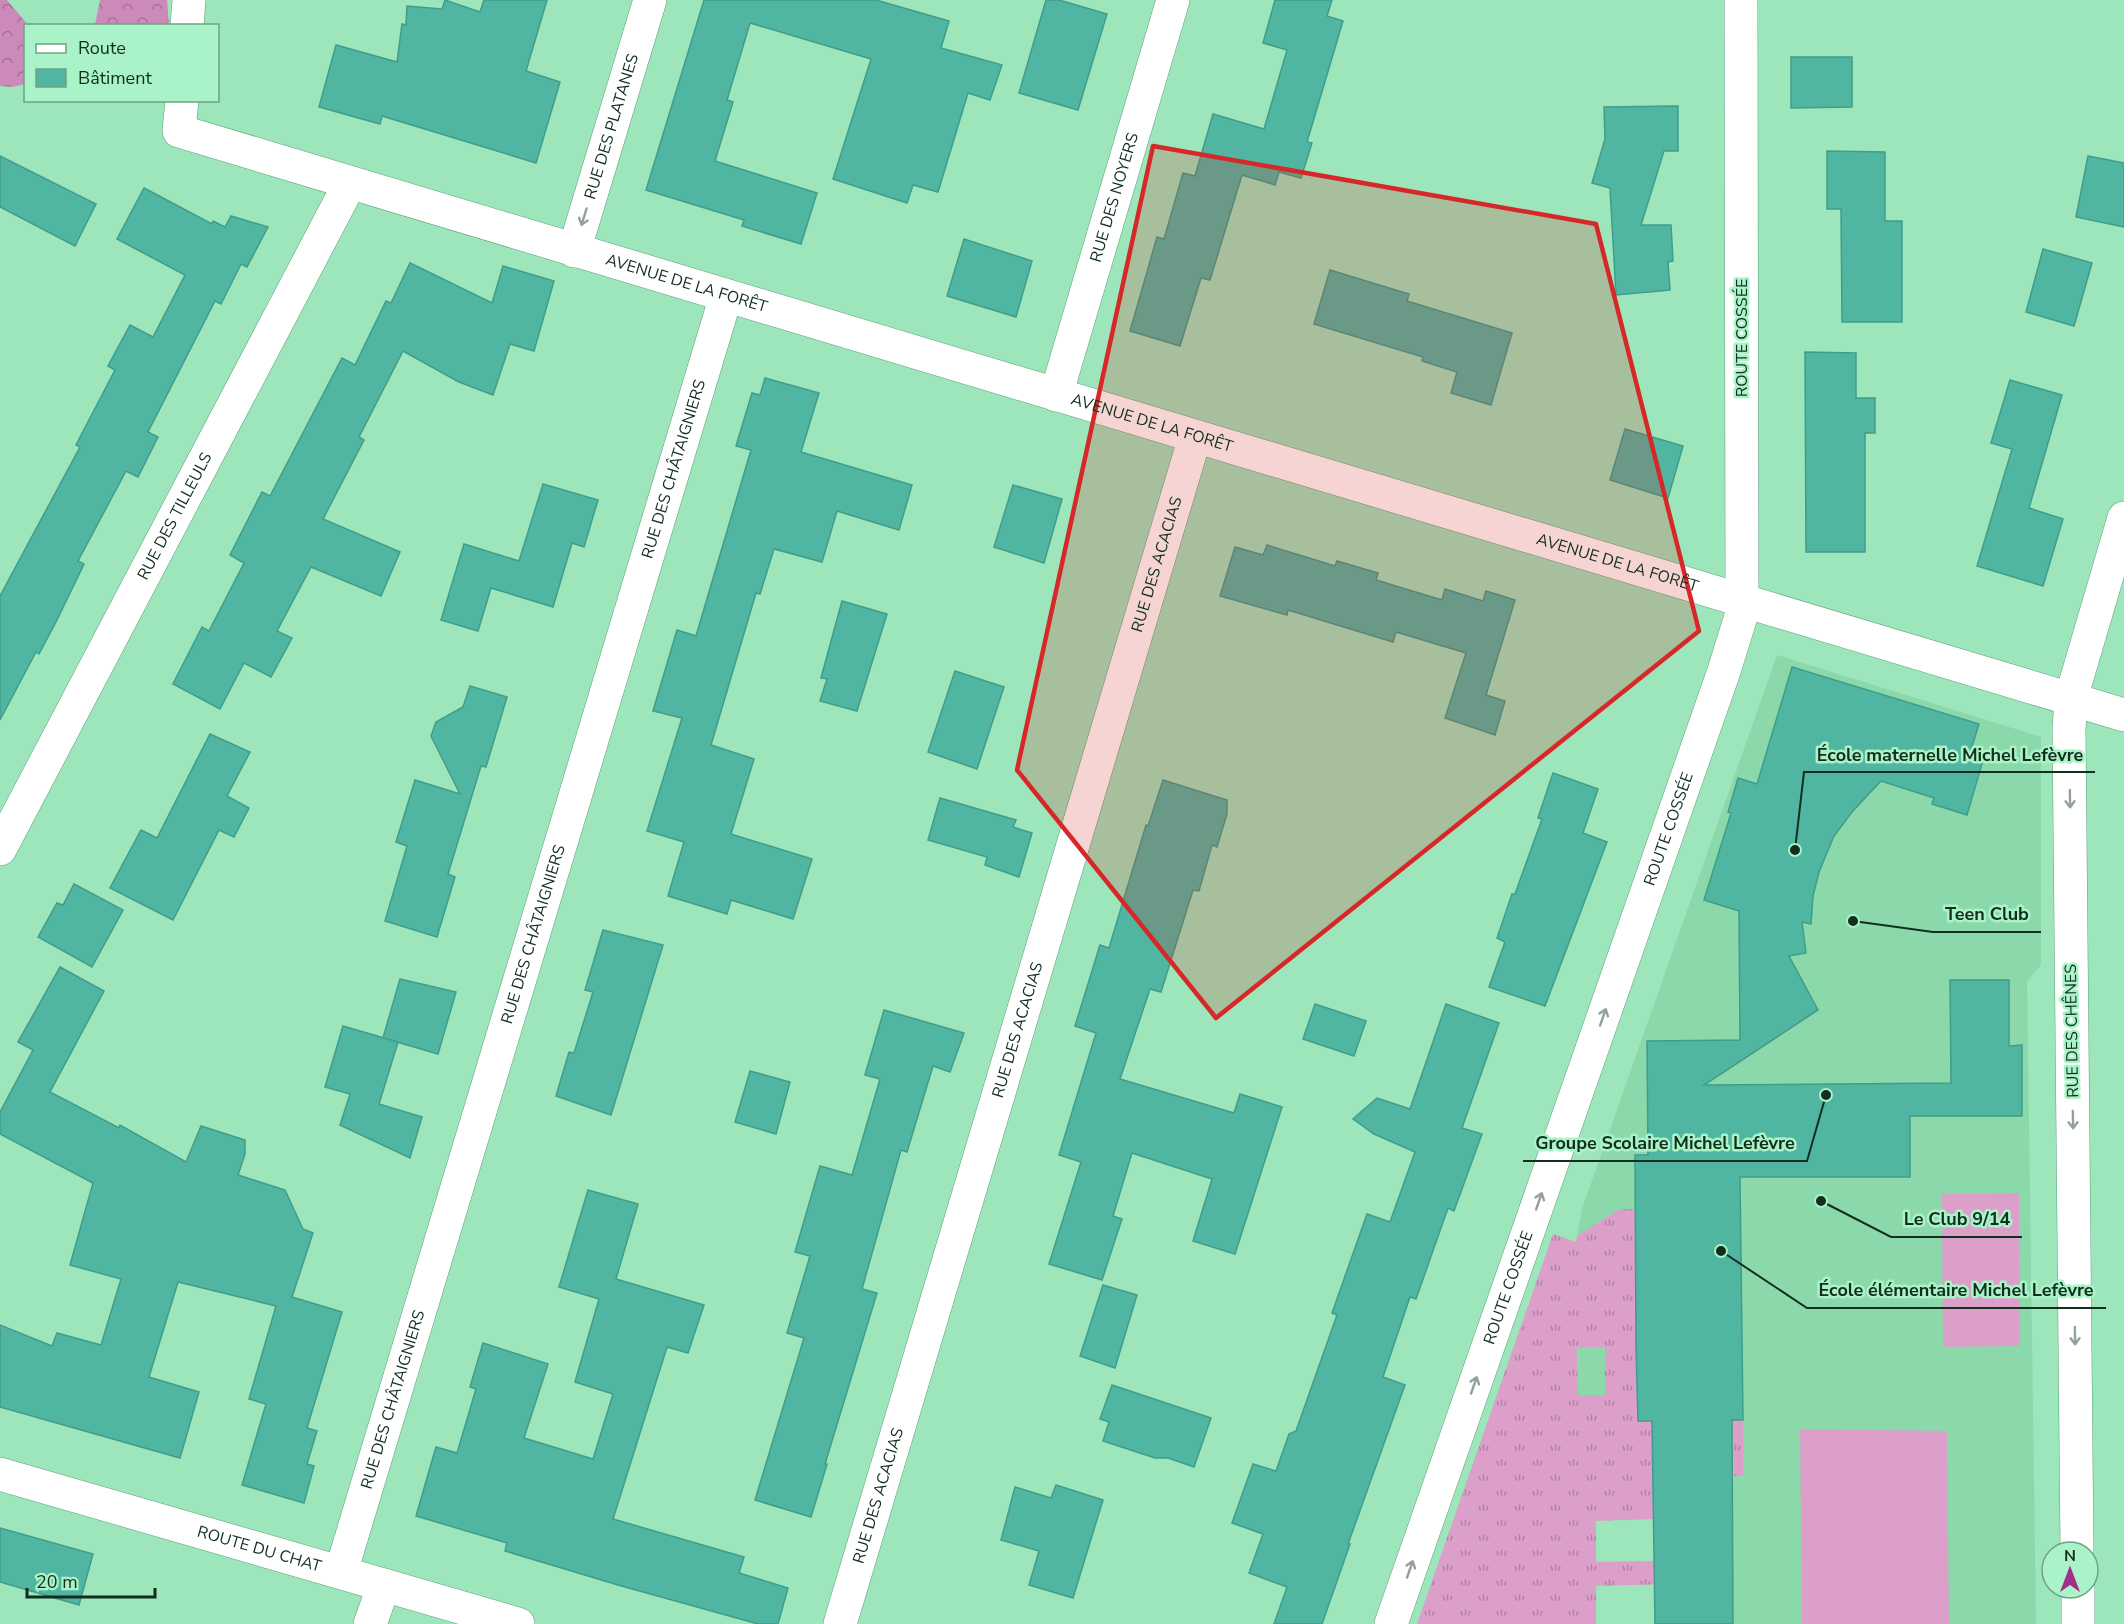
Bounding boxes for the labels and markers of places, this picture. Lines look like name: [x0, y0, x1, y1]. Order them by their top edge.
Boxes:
callout: École maternelle Michel Lefèvre: [1804, 736, 2095, 772]
callout: Teen Club: [1933, 896, 2041, 932]
callout: Groupe Scolaire Michel Lefèvre: [1523, 1125, 1807, 1161]
callout: Le Club 9/14: [1891, 1201, 2022, 1237]
callout: École élémentaire Michel Lefèvre: [1807, 1272, 2106, 1308]

